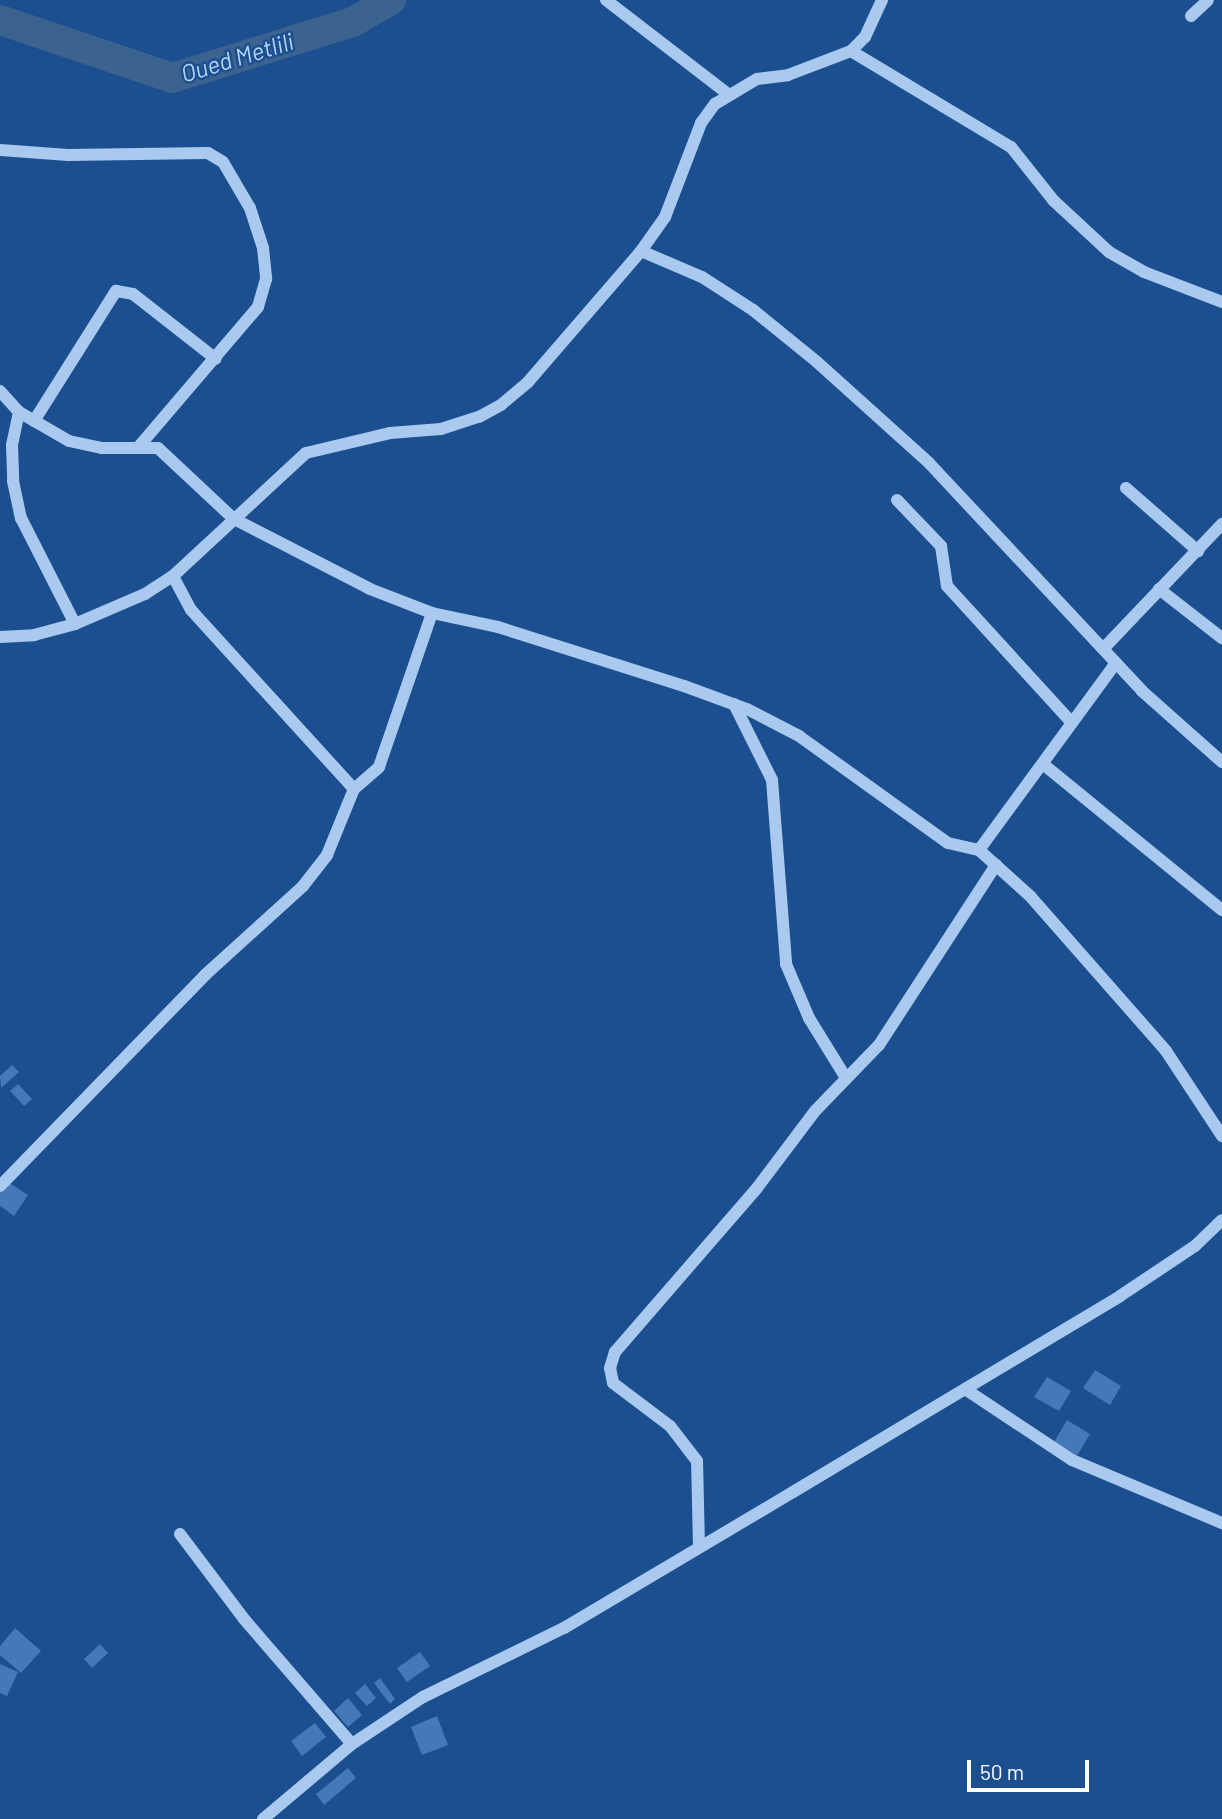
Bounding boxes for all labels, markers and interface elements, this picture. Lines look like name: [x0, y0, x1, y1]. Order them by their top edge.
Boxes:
water label: Oued Metlili: [177, 26, 297, 88]
scale bar: [970, 1745, 1092, 1789]
text: 50 m: [980, 1759, 1024, 1784]

